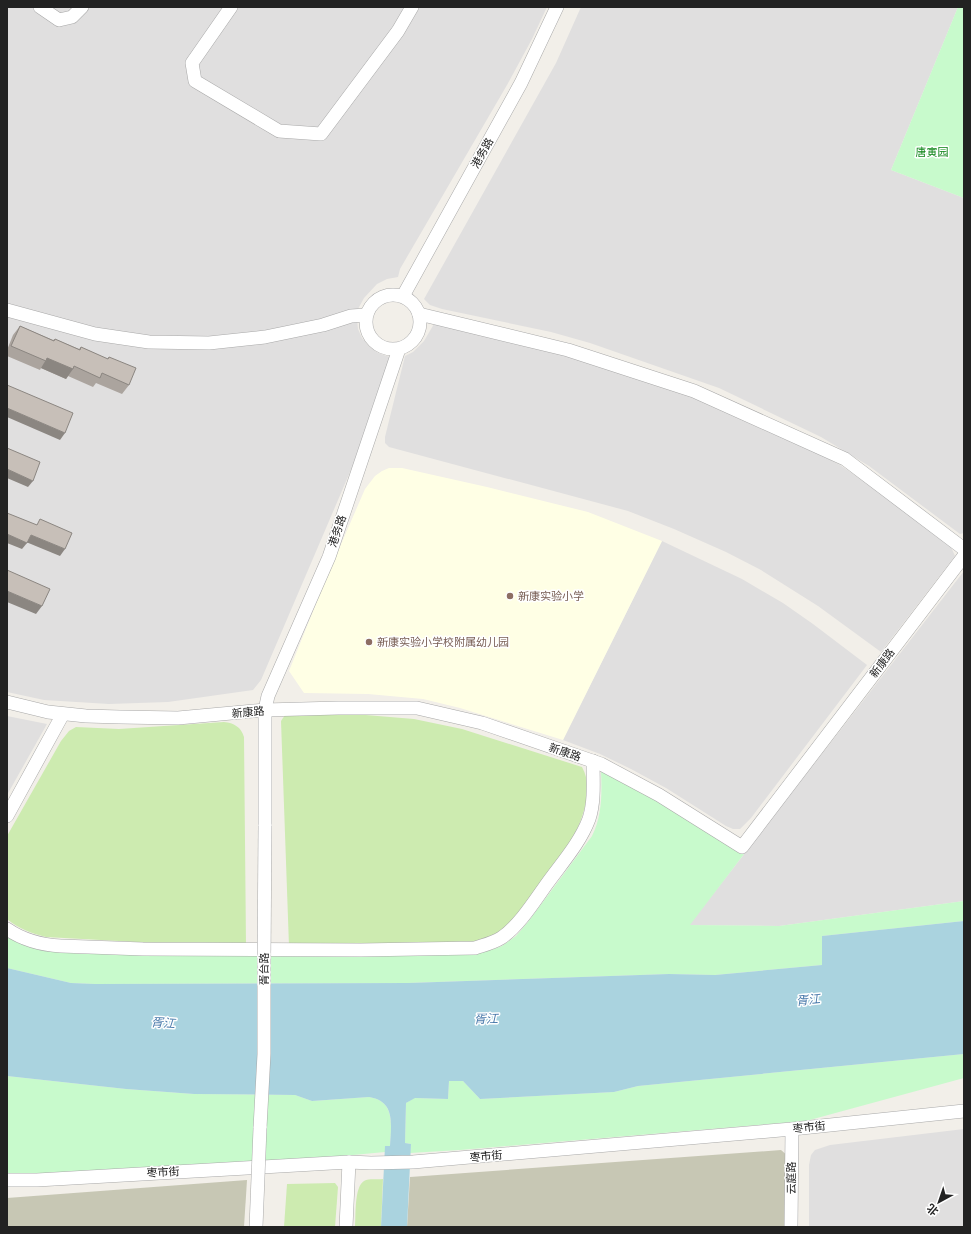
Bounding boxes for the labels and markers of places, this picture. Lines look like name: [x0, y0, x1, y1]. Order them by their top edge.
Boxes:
place label: 新康实验小学: [518, 589, 584, 603]
marker: 新康实验小学: [505, 591, 515, 601]
place label: 新康实验小学校附属幼儿园: [377, 635, 509, 649]
marker: 新康实验小学校附属幼儿园: [364, 637, 374, 647]

